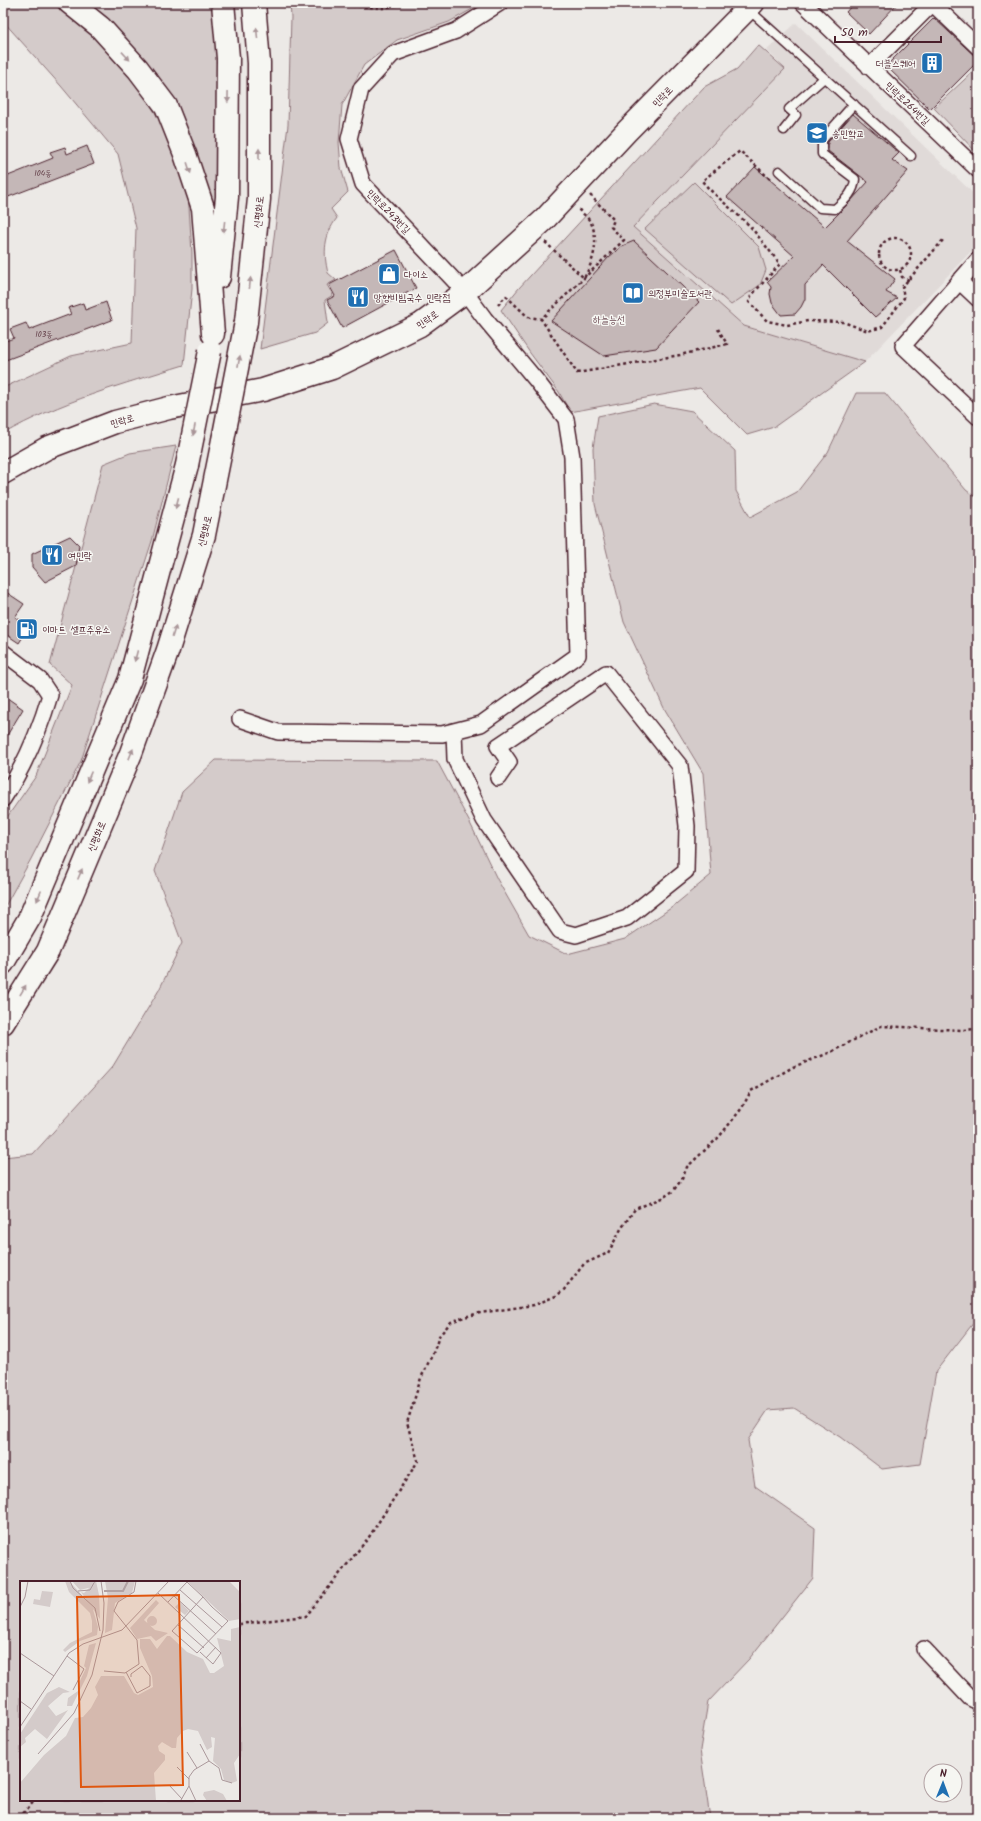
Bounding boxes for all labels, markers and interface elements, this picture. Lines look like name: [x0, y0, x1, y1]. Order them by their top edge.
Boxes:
scale bar: [835, 18, 941, 44]
text: 50 m: [841, 23, 868, 42]
one-way arrow: [253, 27, 260, 39]
building icon: 더블스퀘어: [919, 50, 945, 76]
one-way arrow: [121, 51, 131, 61]
place label: 더블스퀘어: [876, 56, 916, 72]
street label: 민락로264번길: [881, 78, 933, 129]
street label: 민락로: [649, 82, 677, 111]
one-way arrow: [225, 91, 231, 104]
school or university icon: 송민학교: [804, 120, 830, 146]
place label: 송민학교: [832, 126, 864, 142]
one-way arrow: [256, 147, 262, 160]
one-way arrow: [187, 162, 193, 174]
house number: 104동: [34, 167, 52, 180]
street label: 민락로243번길: [363, 186, 414, 238]
street label: 신평화로: [250, 195, 268, 229]
one-way arrow: [220, 221, 227, 233]
shop icon: 다이소: [376, 261, 402, 287]
place label: 다이소: [404, 267, 428, 283]
one-way arrow: [247, 277, 254, 289]
library icon: 의정부미술도서관: [620, 280, 646, 306]
restaurant icon: 망향비빔국수 민락점: [345, 284, 371, 310]
place label: 의정부미술도서관: [648, 286, 712, 302]
place label: 망향비빔국수 민락점: [374, 290, 450, 306]
street label: 민락로: [413, 306, 442, 333]
park label: 하늘능선: [593, 312, 625, 328]
house number: 103동: [35, 328, 53, 341]
one-way arrow: [236, 355, 242, 367]
street label: 민락로: [108, 410, 136, 432]
one-way arrow: [190, 424, 196, 437]
one-way arrow: [173, 497, 179, 509]
street label: 신평화로: [193, 514, 217, 549]
restaurant icon: 여민락: [39, 542, 65, 568]
place label: 여민락: [68, 548, 92, 564]
fuel station icon: 이마트 셀프주유소: [14, 616, 40, 642]
place label: 이마트 셀프주유소: [42, 622, 110, 638]
one-way arrow: [171, 625, 177, 637]
one-way arrow: [133, 650, 139, 662]
one-way arrow: [128, 747, 134, 759]
one-way arrow: [86, 771, 92, 782]
street label: 신평화로: [83, 818, 111, 854]
one-way arrow: [77, 868, 83, 879]
one-way arrow: [35, 891, 41, 903]
one-way arrow: [20, 984, 27, 996]
inset map: [20, 1581, 240, 1801]
north arrow: [923, 1763, 963, 1803]
text: N: [940, 1765, 947, 1783]

